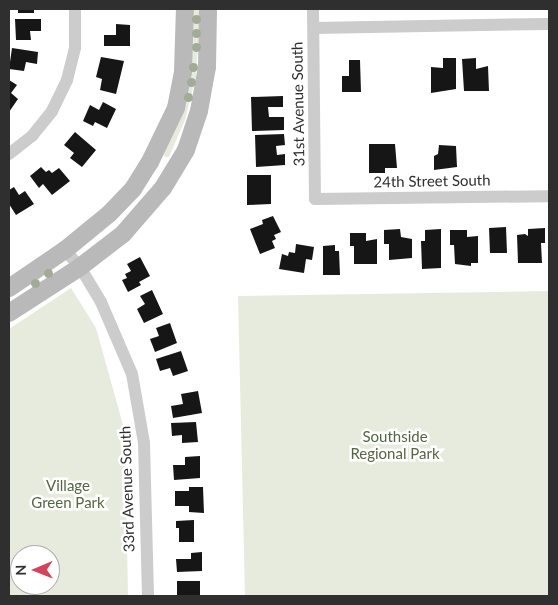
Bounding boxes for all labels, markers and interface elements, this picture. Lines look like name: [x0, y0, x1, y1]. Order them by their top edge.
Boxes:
street label: 31st Avenue South: [288, 41, 308, 167]
street label: 24th Street South: [373, 171, 491, 191]
street label: 33rd Avenue South: [116, 425, 138, 553]
park label: Southside Regional Park: [350, 427, 440, 462]
park label: Village Green Park: [31, 476, 105, 511]
north arrow: [10, 545, 60, 595]
text: N: [12, 565, 29, 576]

